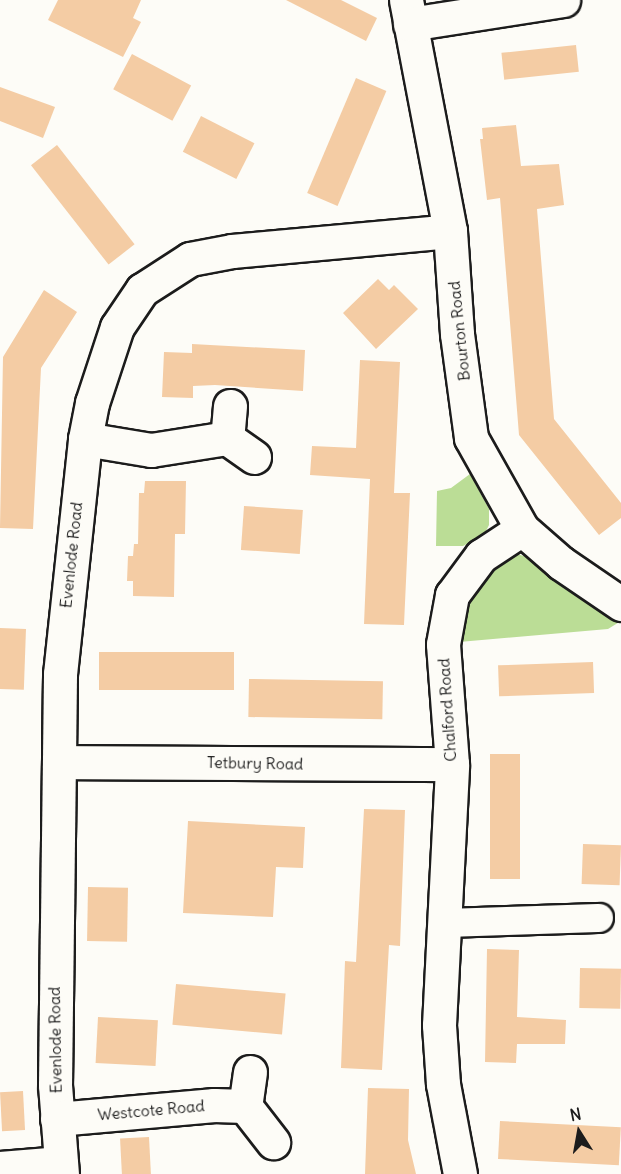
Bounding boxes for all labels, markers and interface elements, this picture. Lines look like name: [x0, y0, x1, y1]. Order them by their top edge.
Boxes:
street label: Bourton Road: [444, 280, 474, 382]
street label: Evenlode Road: [56, 501, 86, 609]
street label: Chalford Road: [434, 658, 460, 762]
street label: Tetbury Road: [207, 753, 303, 773]
street label: Evenlode Road: [44, 986, 66, 1094]
street label: Westcote Road: [97, 1096, 205, 1124]
north arrow: [549, 1102, 609, 1162]
text: N: [568, 1103, 583, 1125]

